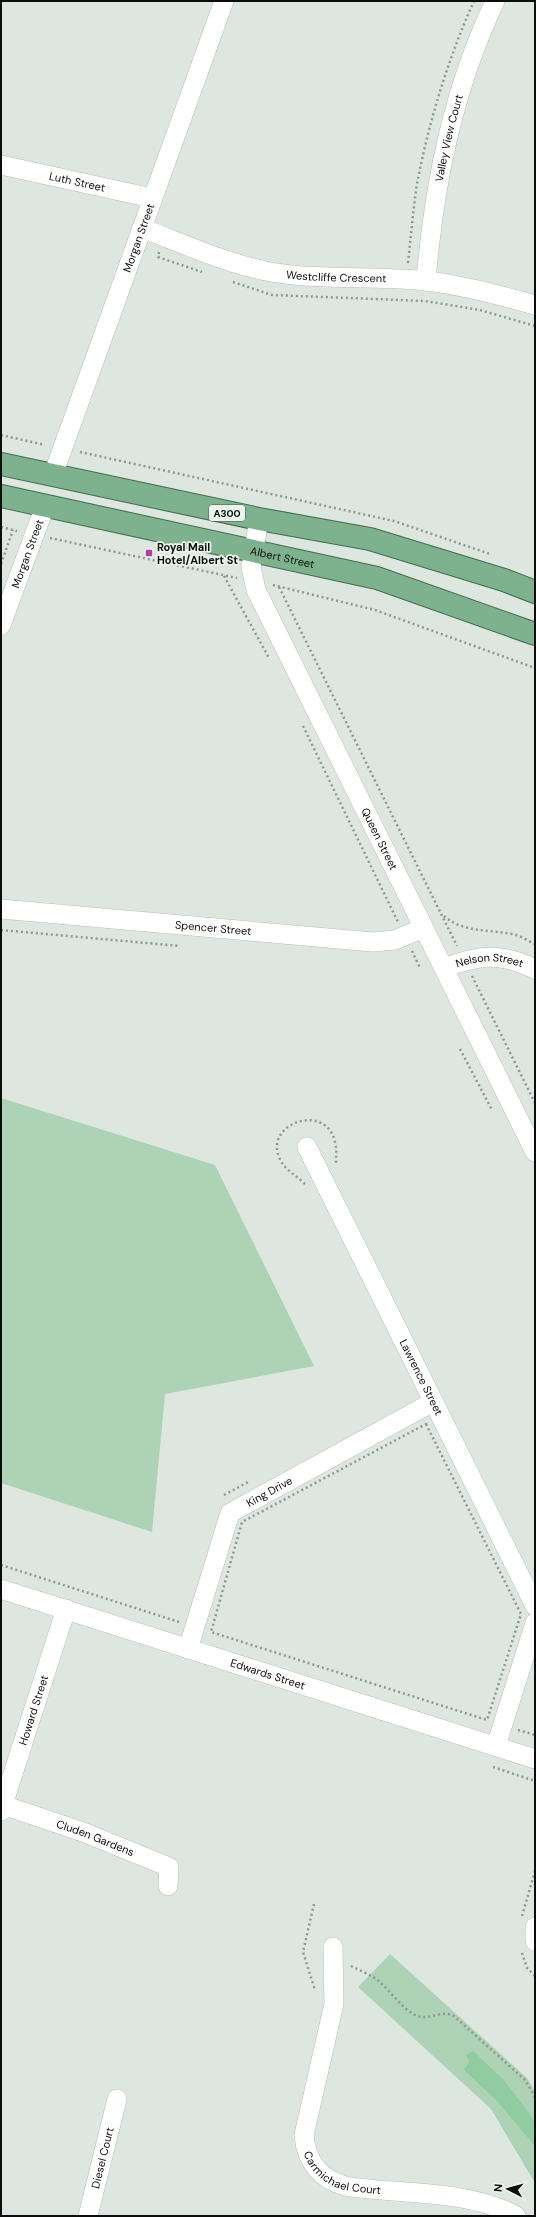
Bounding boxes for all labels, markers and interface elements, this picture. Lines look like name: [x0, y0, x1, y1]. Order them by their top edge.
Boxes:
street label: Valley View Court: [432, 93, 466, 183]
street label: Luth Street: [48, 169, 106, 195]
street label: Morgan Street: [120, 202, 157, 274]
street label: Westcliffe Crescent: [285, 267, 387, 285]
road number: A300: [209, 505, 245, 521]
street label: Morgan Street: [8, 517, 46, 590]
place label: Royal Mail Hotel/Albert St: [157, 540, 238, 567]
street label: Albert Street: [249, 544, 316, 571]
marker: Royal Mail Hotel/Albert St: [144, 548, 154, 558]
street label: Queen Street: [358, 805, 401, 872]
street label: Spencer Street: [174, 917, 252, 938]
street label: Nelson Street: [454, 950, 525, 970]
street label: Lawrence Street: [397, 1337, 446, 1418]
street label: King Drive: [244, 1473, 295, 1510]
street label: Edwards Street: [229, 1655, 307, 1692]
street label: Howard Street: [16, 1673, 51, 1747]
street label: Cluden Gardens: [55, 1817, 136, 1859]
street label: Diesel Court: [88, 2126, 117, 2190]
street label: Carmichael Court: [301, 2149, 382, 2197]
north arrow: [488, 2169, 528, 2209]
text: N: [491, 2183, 505, 2193]

